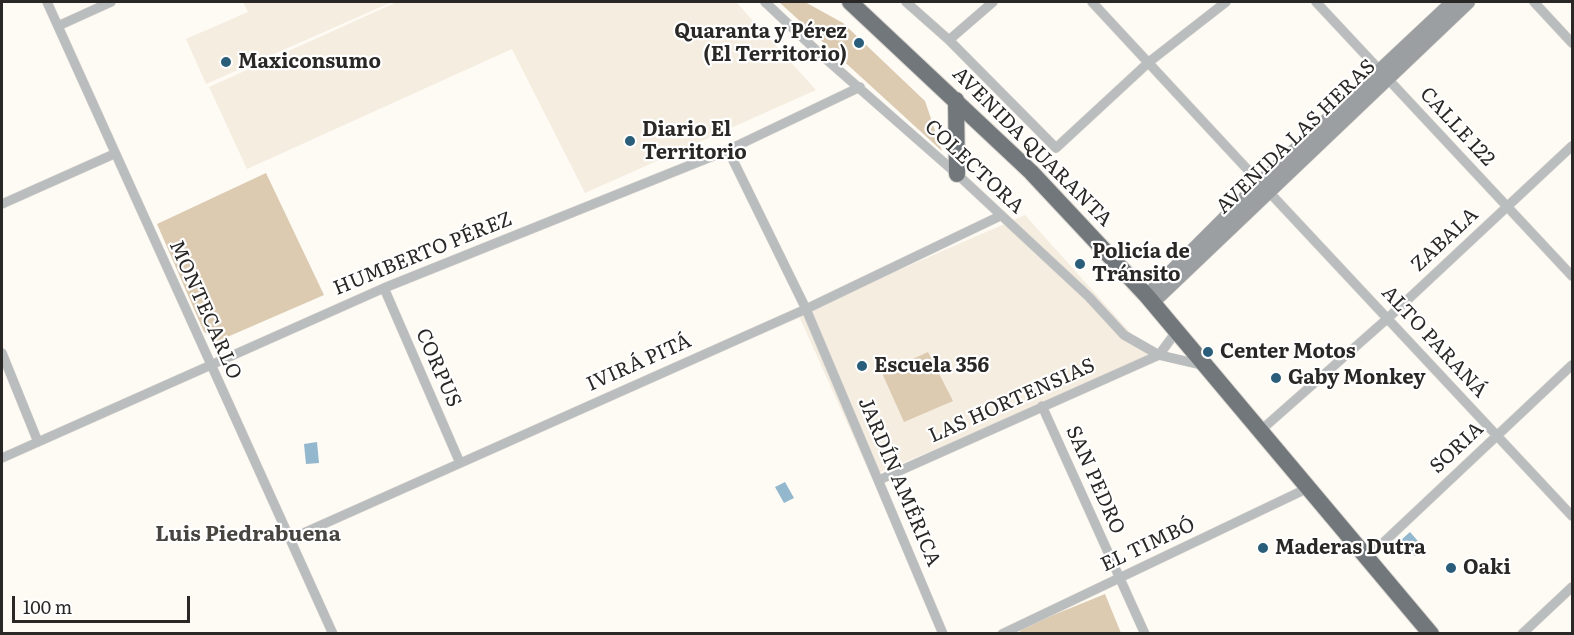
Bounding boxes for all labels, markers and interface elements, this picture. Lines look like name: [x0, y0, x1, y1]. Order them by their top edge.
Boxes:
place label: Quaranta y Pérez (El Territorio): [674, 20, 847, 67]
marker: Quaranta y Pérez (El Territorio): [852, 36, 866, 50]
place label: Maxiconsumo: [238, 50, 381, 74]
marker: Maxiconsumo: [219, 55, 233, 69]
street label: AVENIDA LAS HERAS: [1211, 55, 1381, 219]
street label: AVENIDA QUARANTA: [947, 62, 1117, 232]
street label: CALLE 122: [1414, 83, 1500, 171]
street label: COLECTORA: [919, 115, 1029, 219]
place label: Diario El Territorio: [642, 118, 747, 165]
marker: Diario El Territorio: [623, 134, 637, 148]
street label: ZABALA: [1407, 203, 1483, 277]
street label: HUMBERTO PÉREZ: [330, 207, 516, 301]
street label: MONTECARLO: [164, 237, 246, 383]
place label: Policía de Tránsito: [1092, 240, 1190, 287]
marker: Policía de Tránsito: [1073, 257, 1087, 271]
street label: ALTO PARANÁ: [1376, 281, 1492, 403]
street label: CORPUS: [410, 325, 466, 411]
street label: IVIRÁ PITÁ: [583, 329, 695, 397]
place label: Center Motos: [1220, 340, 1356, 364]
marker: Center Motos: [1201, 345, 1215, 359]
place label: Escuela 356: [874, 354, 989, 378]
street label: LAS HORTENSIAS: [925, 354, 1099, 448]
marker: Escuela 356: [855, 359, 869, 373]
place label: Gaby Monkey: [1288, 366, 1425, 390]
marker: Gaby Monkey: [1269, 371, 1283, 385]
street label: JARDÍN AMÉRICA: [852, 394, 946, 570]
street label: SORIA: [1425, 417, 1489, 479]
street label: SAN PEDRO: [1060, 422, 1130, 538]
street label: EL TIMBÓ: [1097, 513, 1199, 577]
district label: Luis Piedrabuena: [155, 522, 341, 548]
place label: Maderas Dutra: [1275, 536, 1426, 560]
marker: Maderas Dutra: [1256, 541, 1270, 555]
place label: Oaki: [1463, 556, 1511, 580]
marker: Oaki: [1444, 561, 1458, 575]
scale bar: [15, 584, 194, 622]
text: 100 m: [23, 593, 72, 620]

